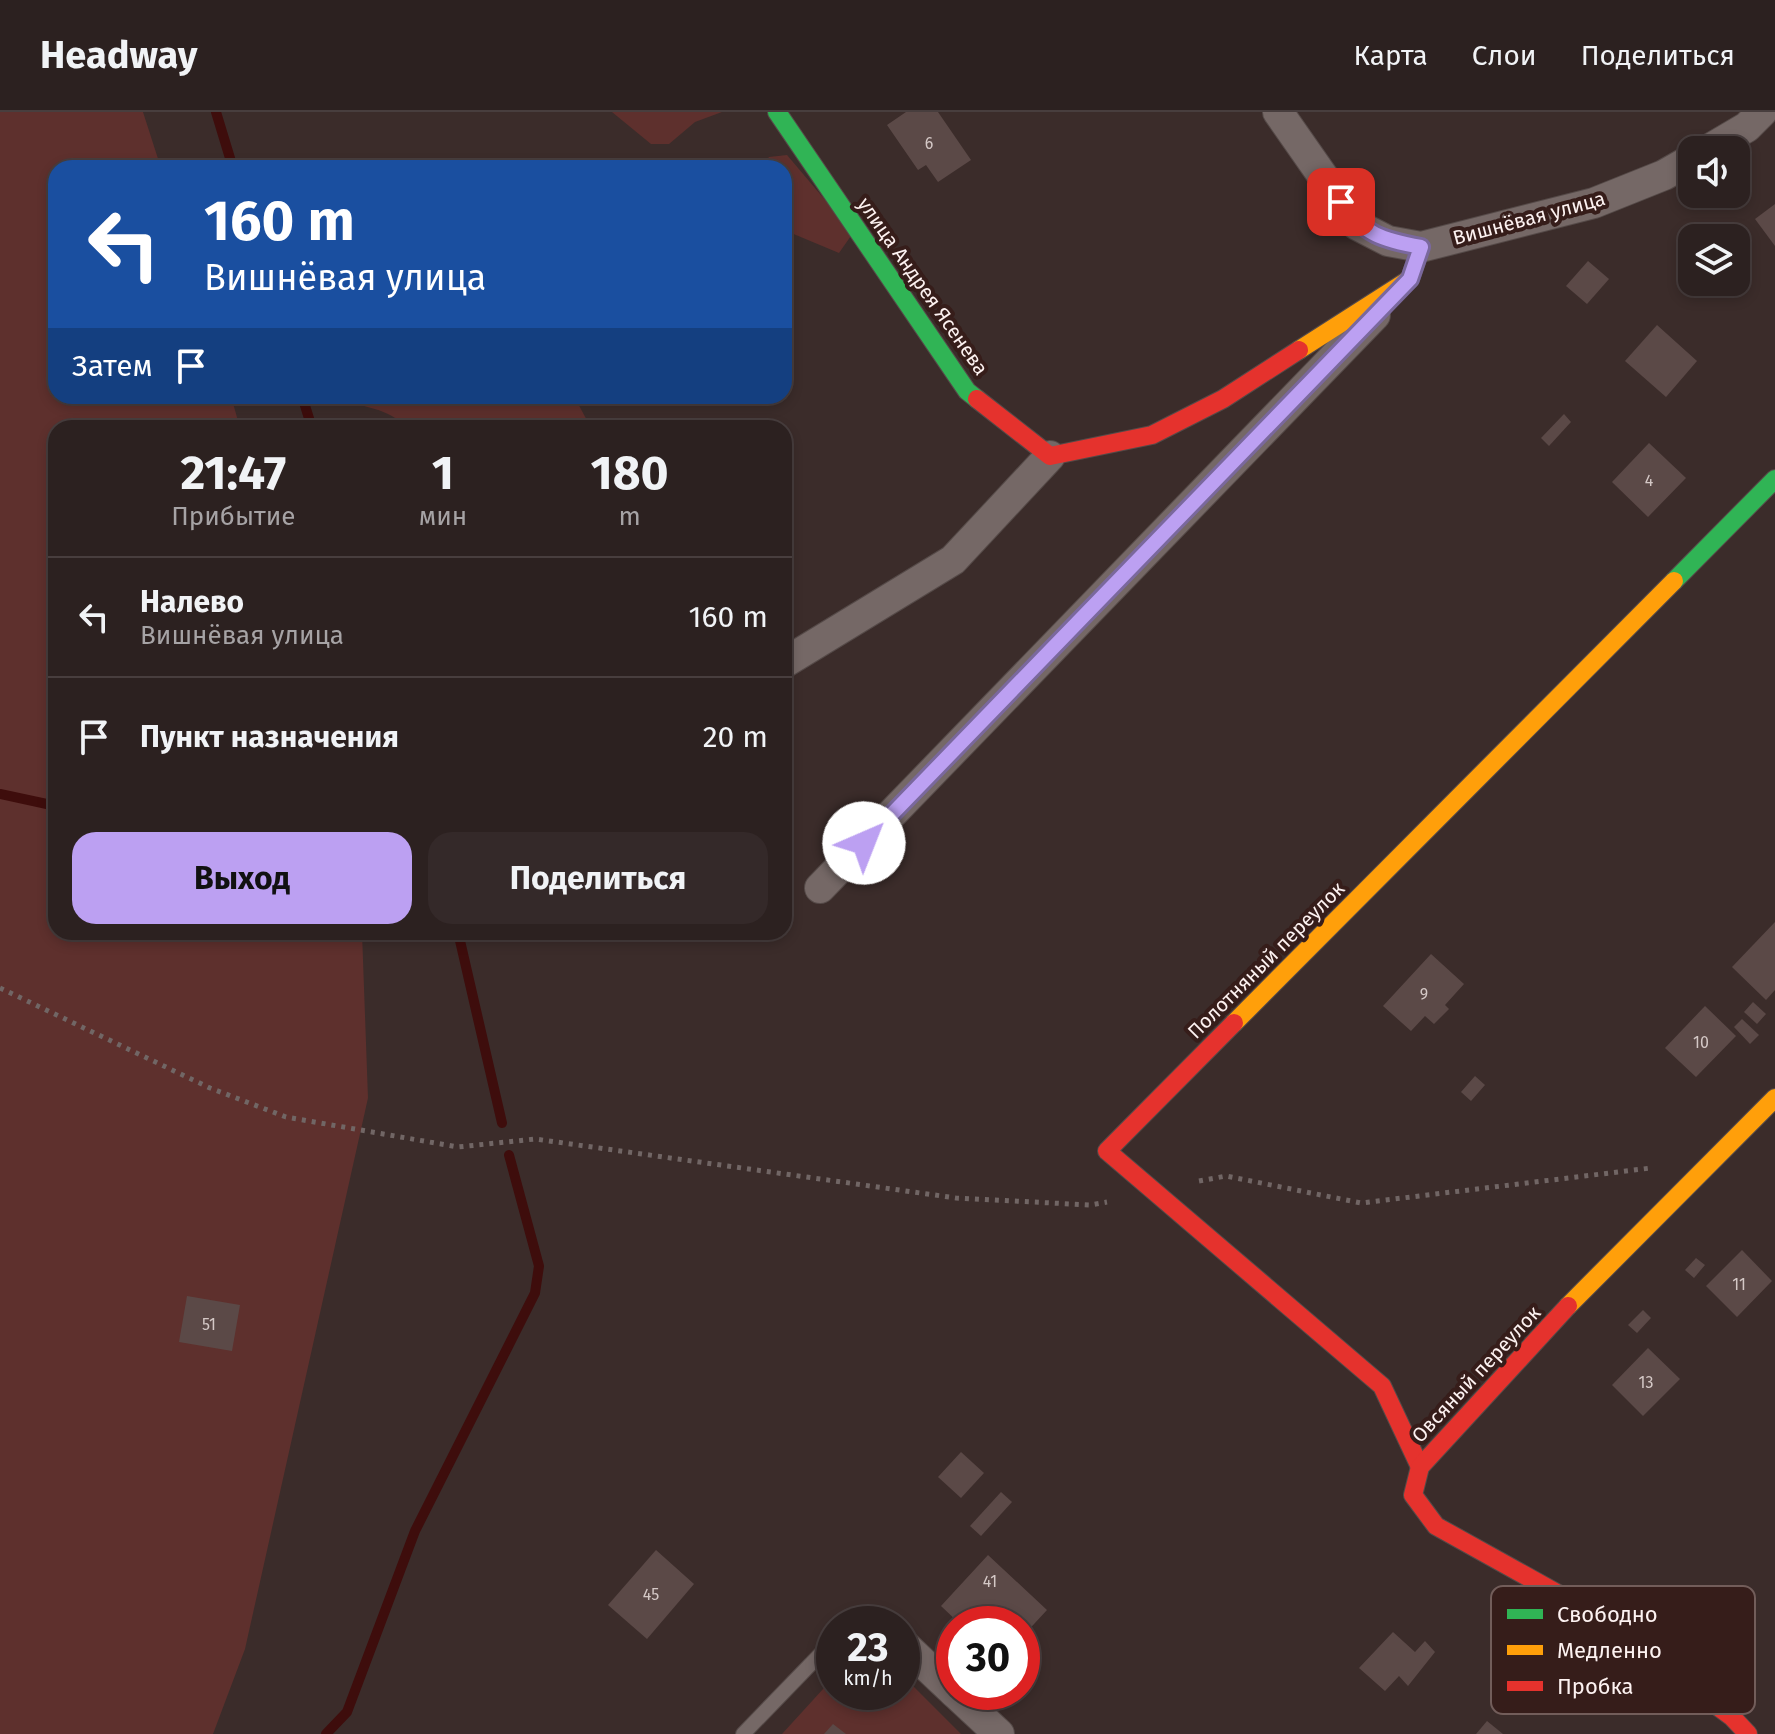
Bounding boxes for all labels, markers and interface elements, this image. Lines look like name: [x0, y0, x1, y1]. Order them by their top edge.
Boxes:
text: Headway: [40, 32, 197, 78]
text: Карта: [1353, 39, 1428, 72]
text: Слои: [1472, 39, 1537, 72]
text: Поделиться: [1581, 39, 1735, 72]
house number: 6: [925, 134, 933, 153]
map controls: [1678, 136, 1750, 296]
button: sound: [1678, 136, 1750, 208]
pin: [1307, 168, 1375, 236]
icon: arrive: [1319, 180, 1363, 224]
street label: Вишнёвая улица: [1450, 186, 1608, 250]
text: 160 m: [204, 188, 355, 255]
icon: left: [72, 192, 176, 296]
street label: улица Андрея Ясенева: [853, 193, 993, 379]
button: layers: [1678, 224, 1750, 296]
text: Вишнёвая улица: [204, 256, 486, 300]
icon: arrive: [169, 344, 213, 388]
text: Затем: [72, 348, 153, 384]
text: 21:47: [181, 444, 286, 502]
text: 1: [432, 444, 454, 502]
text: 180: [590, 444, 669, 502]
house number: 4: [1645, 471, 1654, 490]
text: Прибытие: [171, 501, 295, 532]
text: мин: [419, 501, 467, 532]
text: m: [618, 501, 641, 532]
text: Налево: [140, 584, 244, 620]
icon: left: [72, 595, 116, 639]
text: 160 m: [689, 599, 768, 635]
text: Вишнёвая улица: [140, 620, 344, 651]
icon: arrive: [72, 715, 116, 759]
text: Пункт назначения: [140, 719, 399, 755]
text: 20 m: [703, 719, 768, 755]
position arrow: [822, 801, 906, 885]
button: Выход: [72, 832, 412, 924]
button: Поделиться: [428, 832, 768, 924]
street label: Полотняный переулок: [1183, 876, 1350, 1043]
house number: 9: [1420, 985, 1428, 1004]
house number: 10: [1693, 1033, 1709, 1052]
house number: 11: [1732, 1275, 1746, 1294]
street label: Овсяный переулок: [1407, 1300, 1546, 1447]
house number: 51: [202, 1315, 216, 1334]
house number: 13: [1639, 1373, 1653, 1392]
house number: 41: [983, 1572, 997, 1591]
house number: 45: [643, 1585, 659, 1604]
legend: [1491, 1586, 1755, 1714]
text: Свободно: [1557, 1601, 1658, 1628]
speed limit sign: 30: [936, 1606, 1040, 1710]
text: 23: [847, 1624, 889, 1672]
text: Медленно: [1557, 1637, 1662, 1664]
text: km/h: [843, 1666, 893, 1690]
text: Пробка: [1557, 1673, 1634, 1700]

